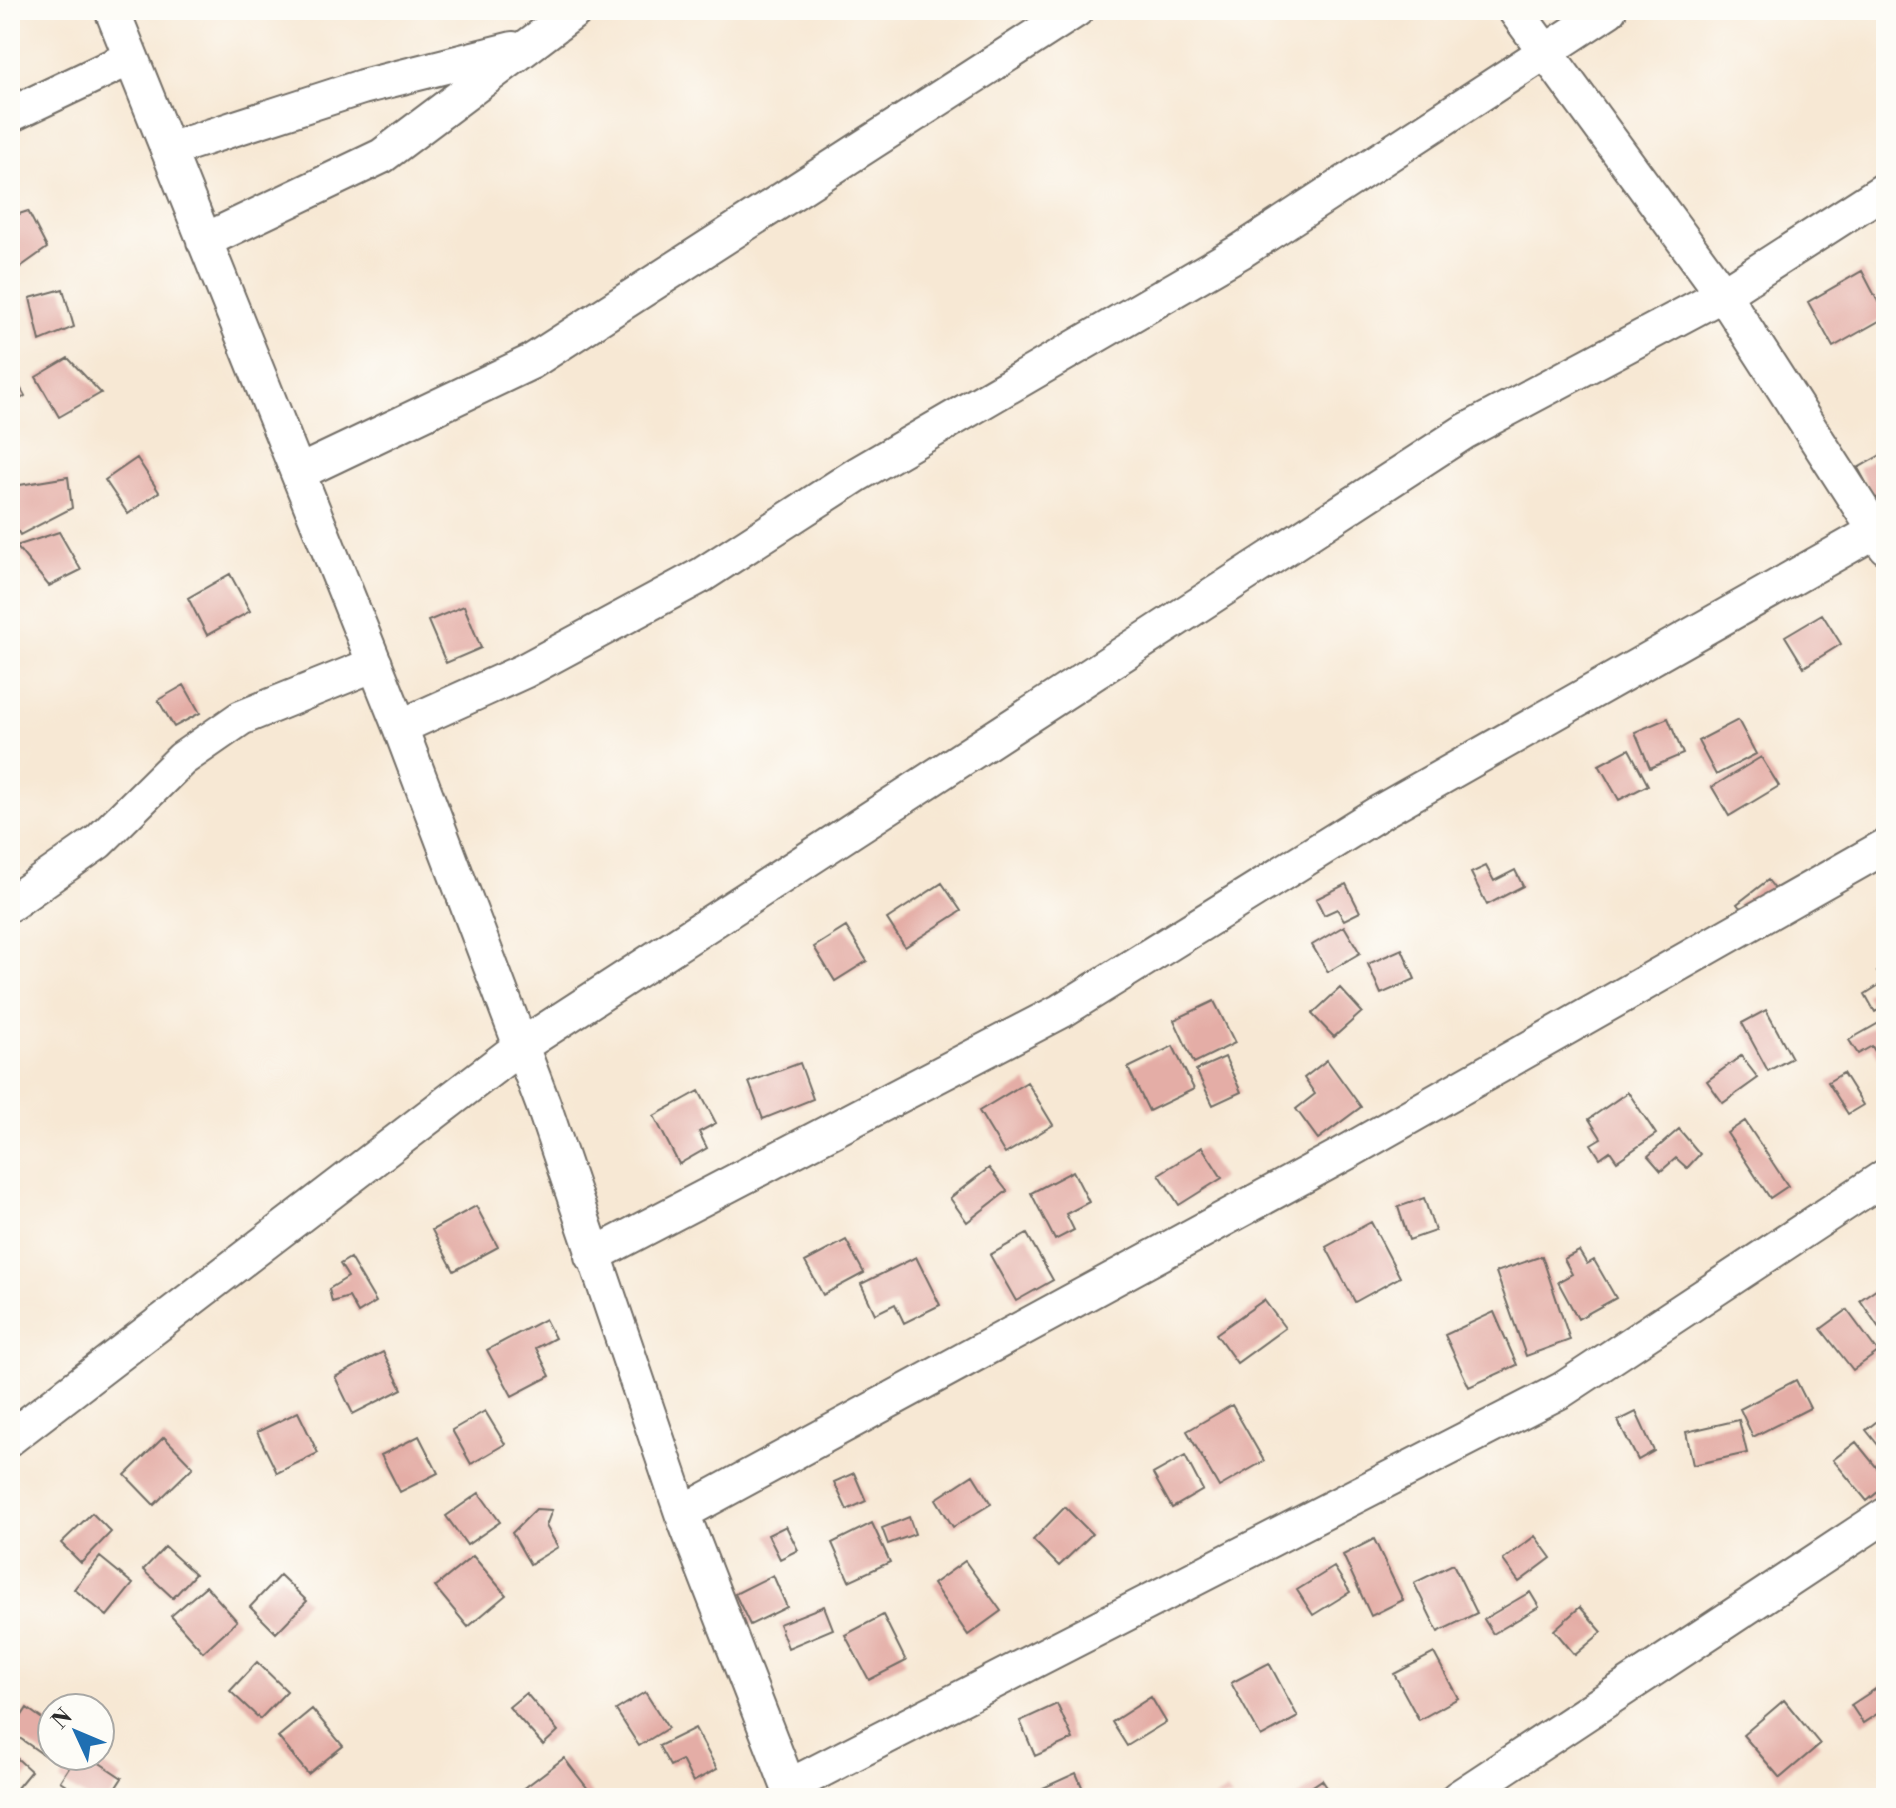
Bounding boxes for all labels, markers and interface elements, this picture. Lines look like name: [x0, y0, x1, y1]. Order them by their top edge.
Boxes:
north arrow: [36, 1692, 116, 1772]
text: N: [47, 1703, 79, 1735]

